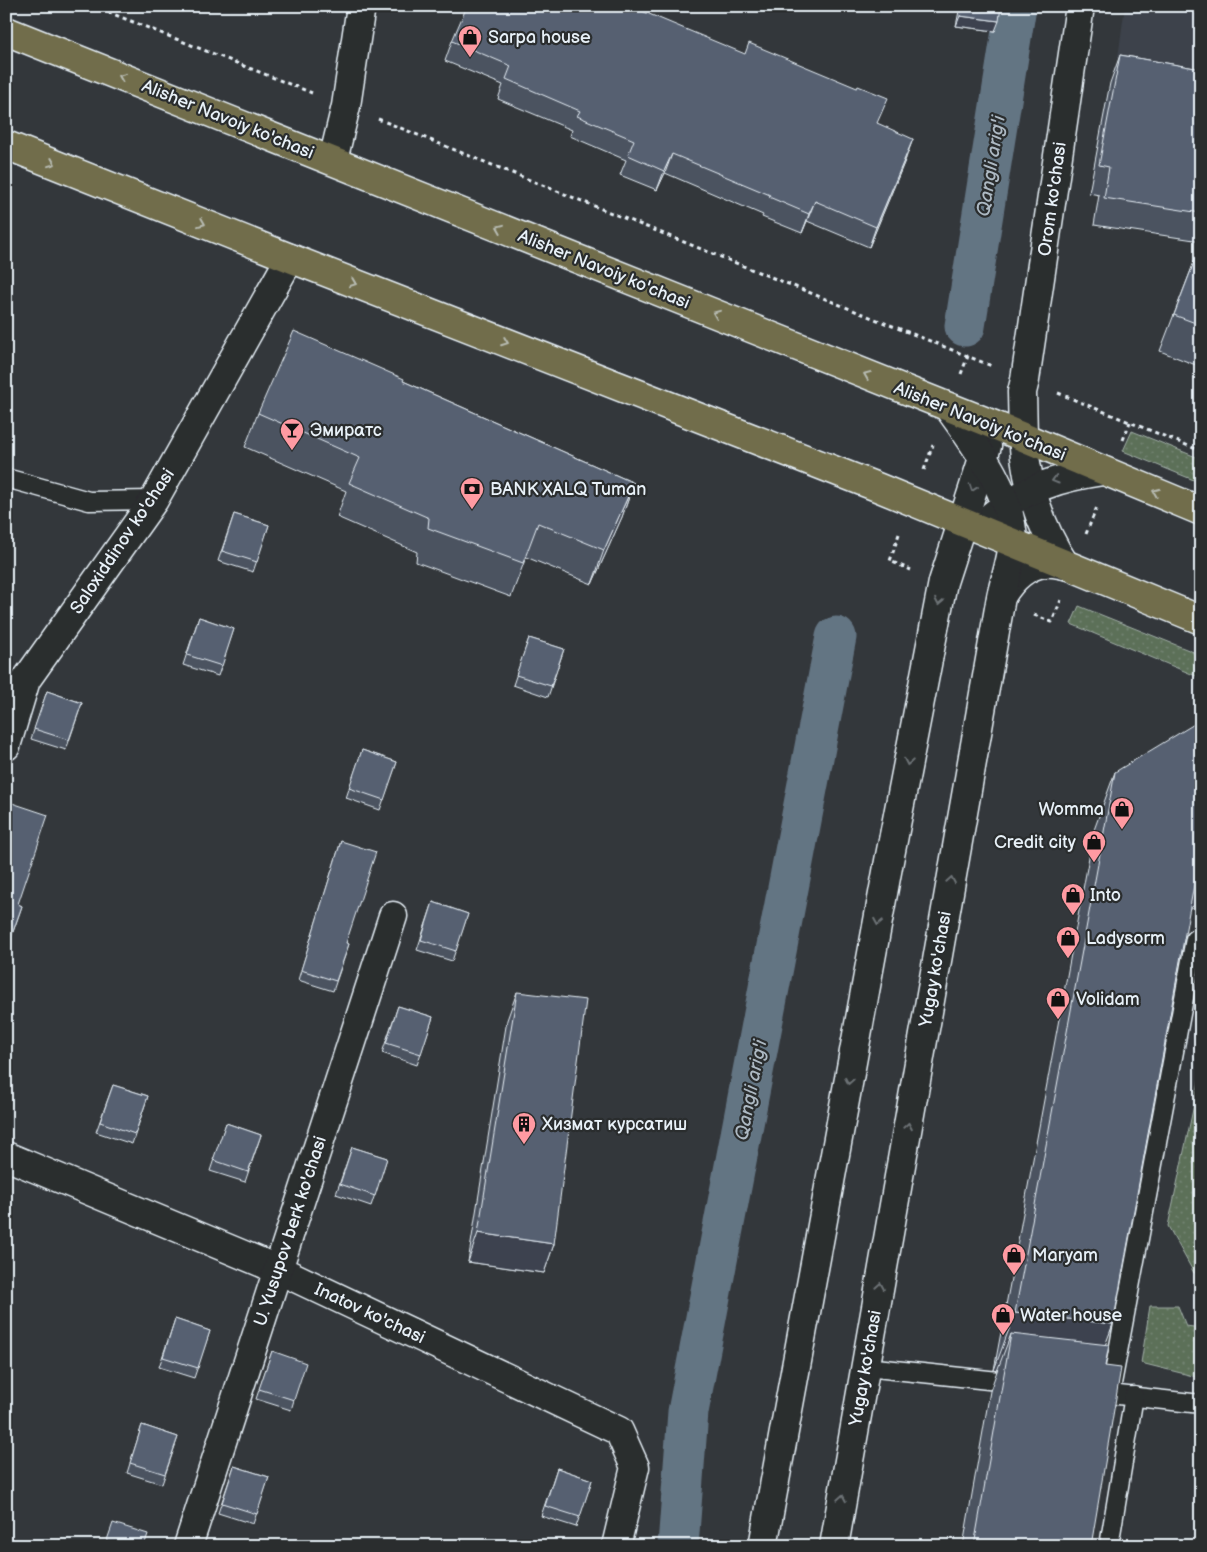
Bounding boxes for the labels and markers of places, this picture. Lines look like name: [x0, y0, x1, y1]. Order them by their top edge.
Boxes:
shop icon: Sarpa house: [457, 24, 483, 58]
place label: Sarpa house: [488, 27, 591, 48]
bar icon: Эмиратс: [279, 417, 305, 451]
place label: Эмиратс: [310, 420, 382, 441]
bank icon: BANK XALQ Tuman: [459, 476, 485, 510]
place label: BANK XALQ Tuman: [490, 479, 646, 500]
shop icon: Womma: [1109, 796, 1135, 830]
place label: Womma: [1038, 799, 1104, 820]
shop icon: Credit city: [1081, 829, 1107, 863]
place label: Credit city: [994, 832, 1077, 853]
shop icon: Into: [1060, 882, 1086, 916]
place label: Into: [1090, 885, 1121, 906]
shop icon: Ladysorm: [1055, 925, 1081, 959]
place label: Ladysorm: [1086, 928, 1165, 949]
shop icon: Volidam: [1045, 986, 1071, 1020]
place label: Volidam: [1076, 989, 1140, 1010]
building icon: Хизмат курсатиш: [511, 1111, 537, 1145]
place label: Хизмат курсатиш: [542, 1114, 687, 1135]
shop icon: Maryam: [1001, 1242, 1027, 1276]
place label: Maryam: [1032, 1245, 1098, 1266]
shop icon: Water house: [990, 1302, 1016, 1336]
place label: Water house: [1020, 1305, 1123, 1326]

